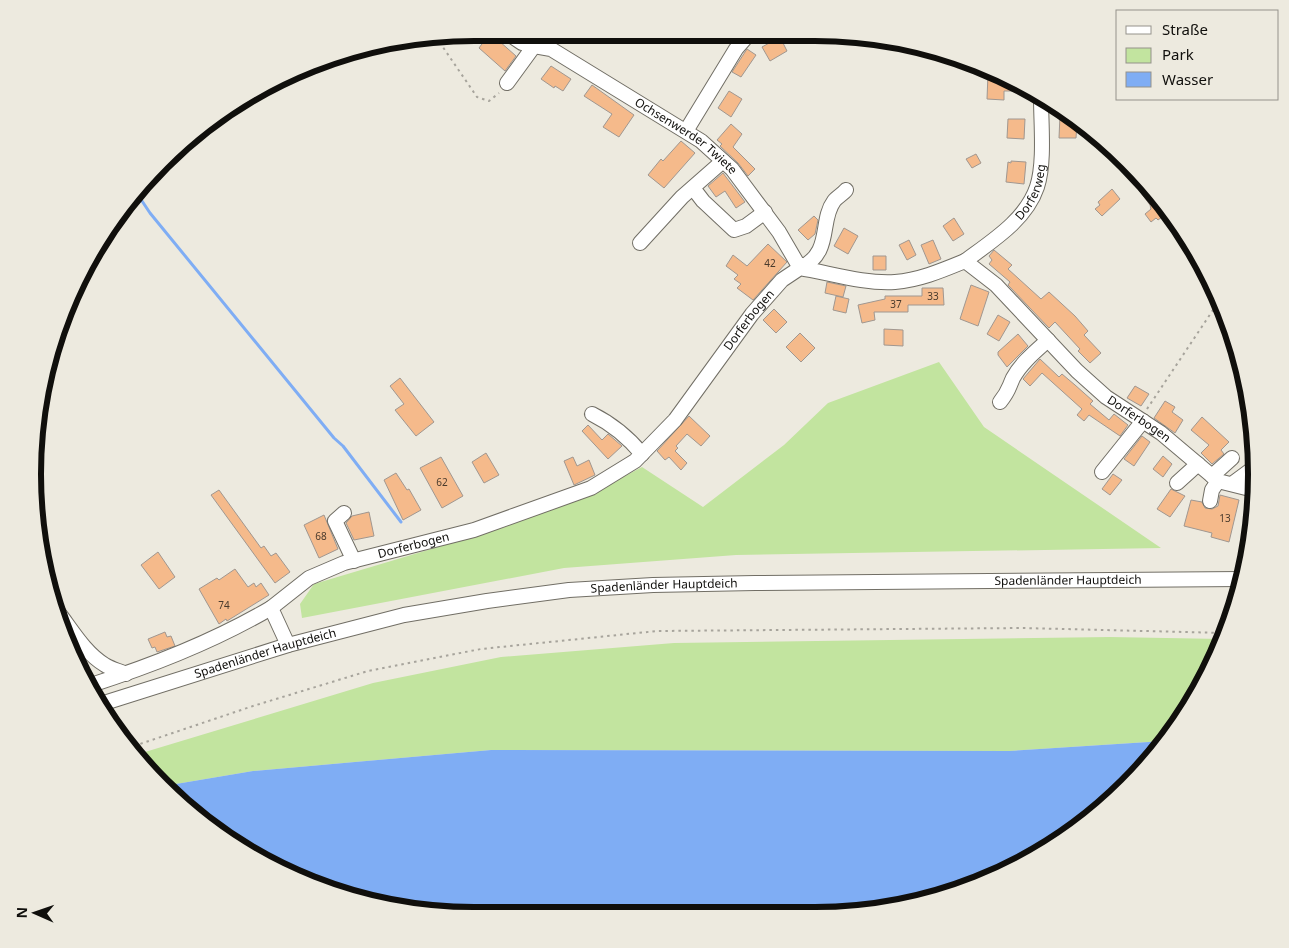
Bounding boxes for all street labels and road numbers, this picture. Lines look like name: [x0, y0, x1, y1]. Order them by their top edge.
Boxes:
street label: Ochsenwerder Twiete: [632, 93, 742, 177]
street label: Dorferweg: [1011, 163, 1049, 224]
street label: Dorferbogen: [719, 286, 778, 354]
street label: Dorferbogen: [1104, 391, 1175, 446]
street label: Dorferbogen: [376, 528, 451, 562]
street label: Spadenländer Hauptdeich: [994, 571, 1142, 589]
street label: Spadenländer Hauptdeich: [590, 574, 738, 597]
street label: Spadenländer Hauptdeich: [192, 624, 338, 682]

